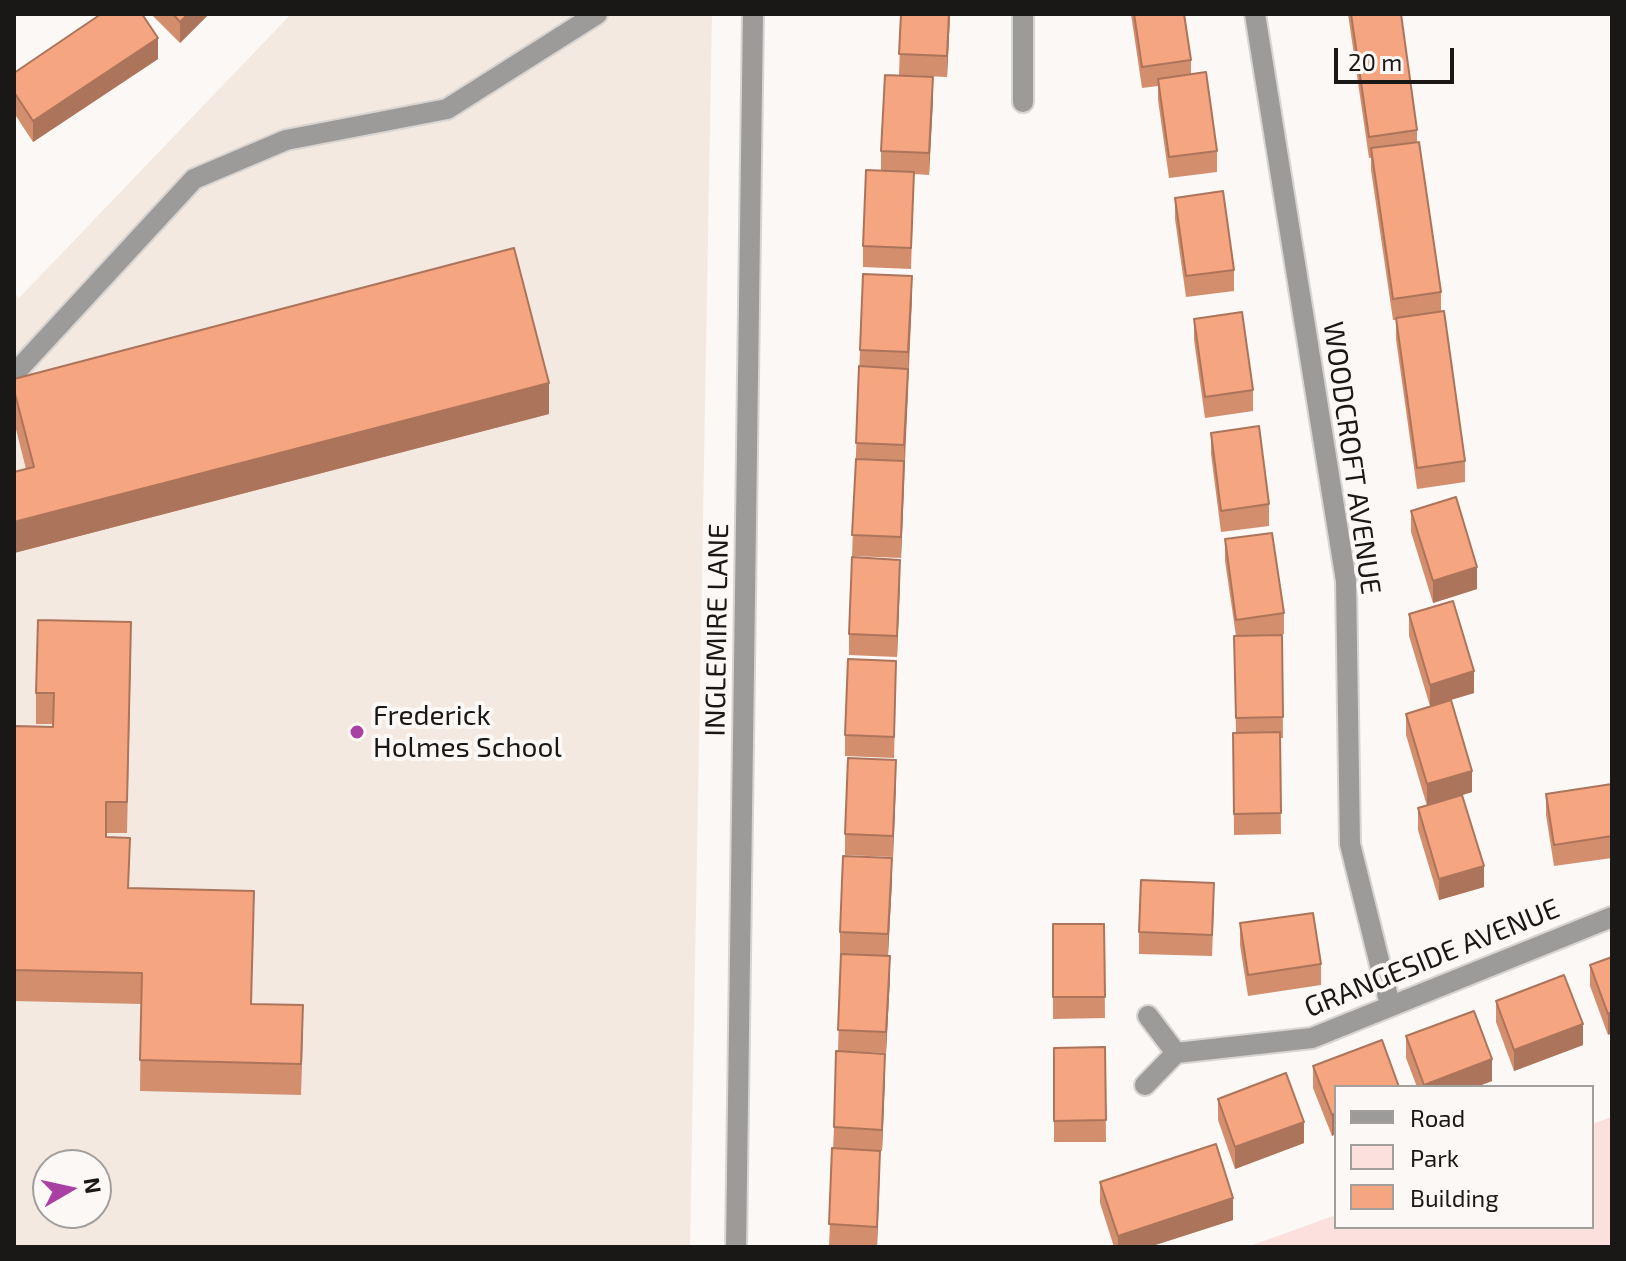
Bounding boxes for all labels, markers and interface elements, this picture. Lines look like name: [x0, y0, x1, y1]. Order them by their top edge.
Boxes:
scale bar: [1338, 32, 1458, 82]
text: 20 m: [1348, 47, 1402, 76]
street label: WOODCROFT AVENUE: [1316, 319, 1388, 597]
street label: INGLEMIRE LANE: [698, 523, 736, 737]
place label: Frederick Holmes School: [373, 699, 562, 765]
marker: Frederick Holmes School: [348, 723, 366, 741]
street label: GRANGESIDE AVENUE: [1300, 891, 1564, 1025]
legend: [1334, 1085, 1594, 1229]
text: Road: [1410, 1103, 1465, 1132]
text: Park: [1410, 1143, 1459, 1172]
north arrow: [32, 1149, 112, 1229]
text: N: [80, 1176, 108, 1195]
text: Building: [1410, 1183, 1499, 1212]

